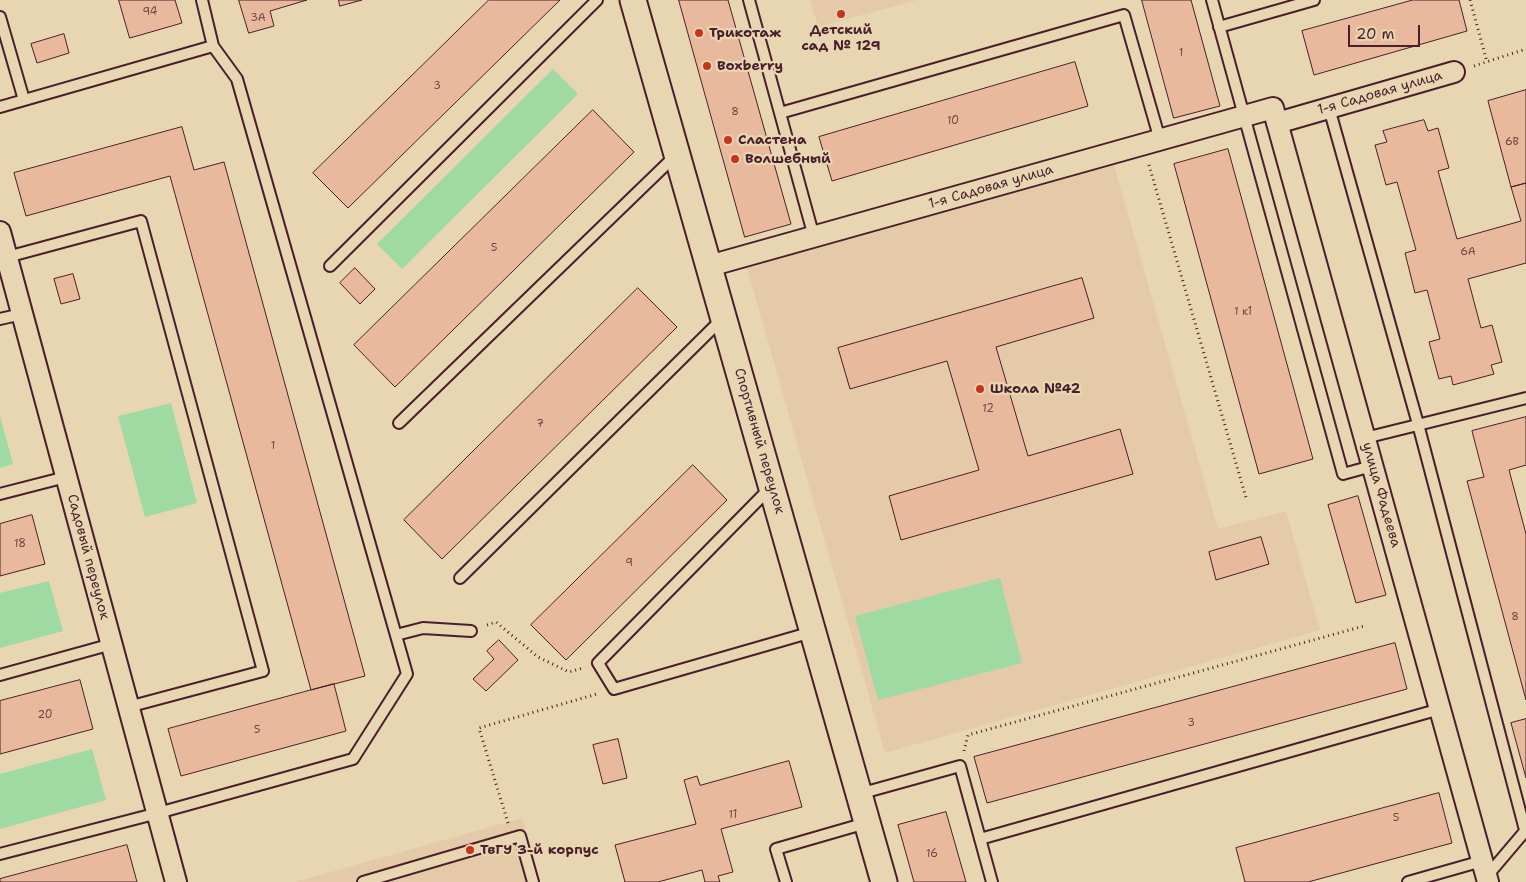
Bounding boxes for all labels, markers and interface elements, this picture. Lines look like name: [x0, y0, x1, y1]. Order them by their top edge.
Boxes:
house number: 94: [143, 5, 157, 19]
marker: Детский сад № 129: [835, 8, 847, 20]
house number: 3А: [250, 11, 266, 25]
scale bar: [1351, 15, 1424, 47]
place label: Детский сад № 129: [801, 22, 881, 54]
text: 20 m: [1356, 24, 1395, 44]
place label: Трикотаж: [709, 25, 781, 41]
marker: Трикотаж: [693, 27, 705, 39]
house number: 1: [1179, 46, 1183, 60]
place label: Boxberry: [717, 58, 783, 74]
marker: Boxberry: [701, 60, 713, 72]
street label: 1-я Садовая улица: [1316, 67, 1444, 119]
house number: 3: [433, 79, 441, 93]
house number: 8: [731, 105, 739, 119]
house number: 10: [947, 114, 959, 128]
place label: Сластена: [738, 132, 806, 148]
marker: Сластена: [722, 134, 734, 146]
house number: 6В: [1505, 135, 1519, 149]
place label: Волшебный: [745, 151, 831, 167]
marker: Волшебный: [729, 153, 741, 165]
street label: 1-я Садовая улица: [927, 161, 1055, 213]
house number: 5: [491, 241, 497, 255]
house number: 6А: [1460, 245, 1476, 259]
house number: 1 к1: [1234, 305, 1252, 319]
street label: Спортивный переулок: [730, 366, 788, 516]
place label: Школа №42: [990, 381, 1081, 397]
marker: Школа №42: [974, 383, 986, 395]
house number: 12: [982, 402, 994, 416]
house number: 7: [536, 417, 544, 431]
house number: 1: [271, 439, 275, 453]
street label: улица Фадеева: [1358, 441, 1404, 549]
street label: Садовый переулок: [63, 492, 113, 622]
house number: 18: [14, 537, 26, 551]
house number: 9: [625, 556, 633, 570]
house number: 8: [1511, 610, 1519, 624]
house number: 20: [37, 708, 53, 722]
house number: 3: [1187, 716, 1195, 730]
house number: 5: [254, 723, 260, 737]
house number: 11: [729, 808, 737, 822]
house number: 5: [1393, 811, 1399, 825]
place label: ТвГУ 3-й корпус: [480, 842, 599, 858]
marker: ТвГУ 3-й корпус: [464, 844, 476, 856]
house number: 16: [926, 847, 938, 861]

